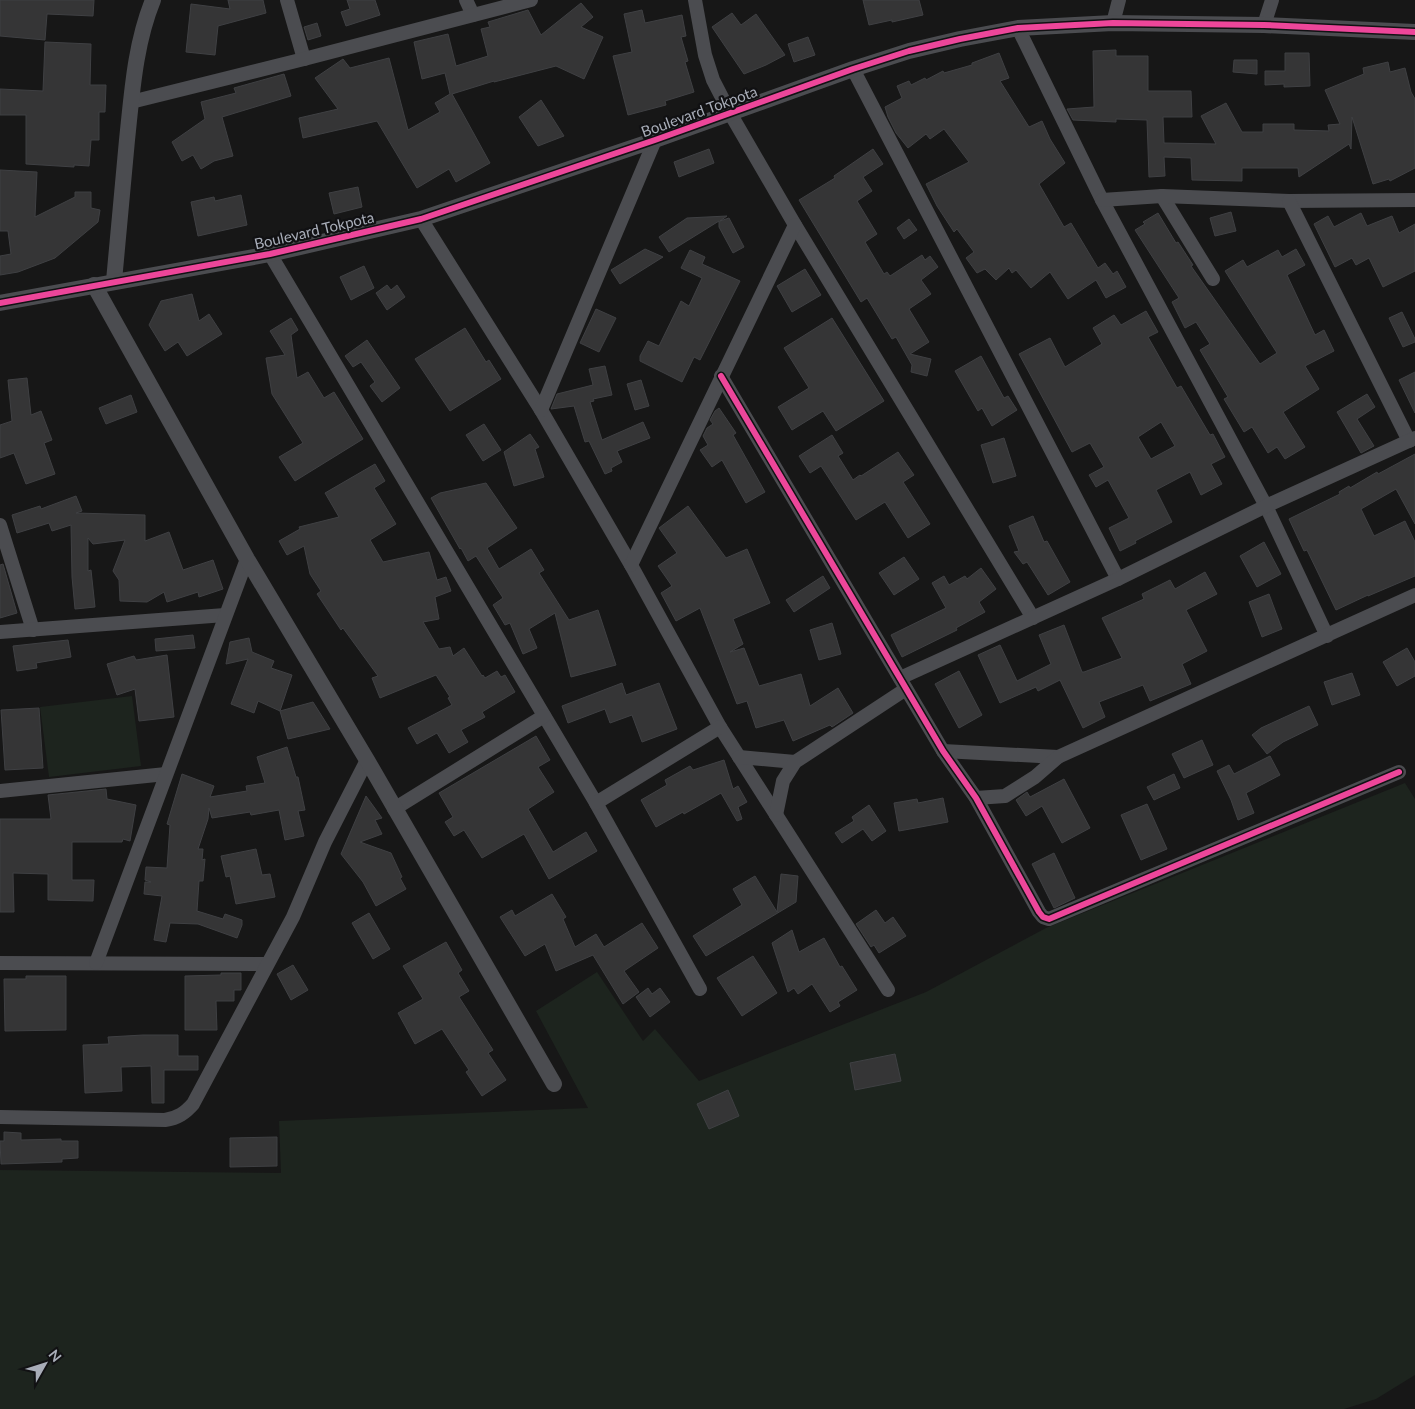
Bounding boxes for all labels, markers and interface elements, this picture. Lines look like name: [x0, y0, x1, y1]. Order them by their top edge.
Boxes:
street label: Boulevard Tokpota: [638, 82, 760, 140]
street label: Boulevard Tokpota: [252, 207, 376, 253]
north arrow: [20, 1339, 70, 1389]
text: N: [45, 1346, 65, 1365]

